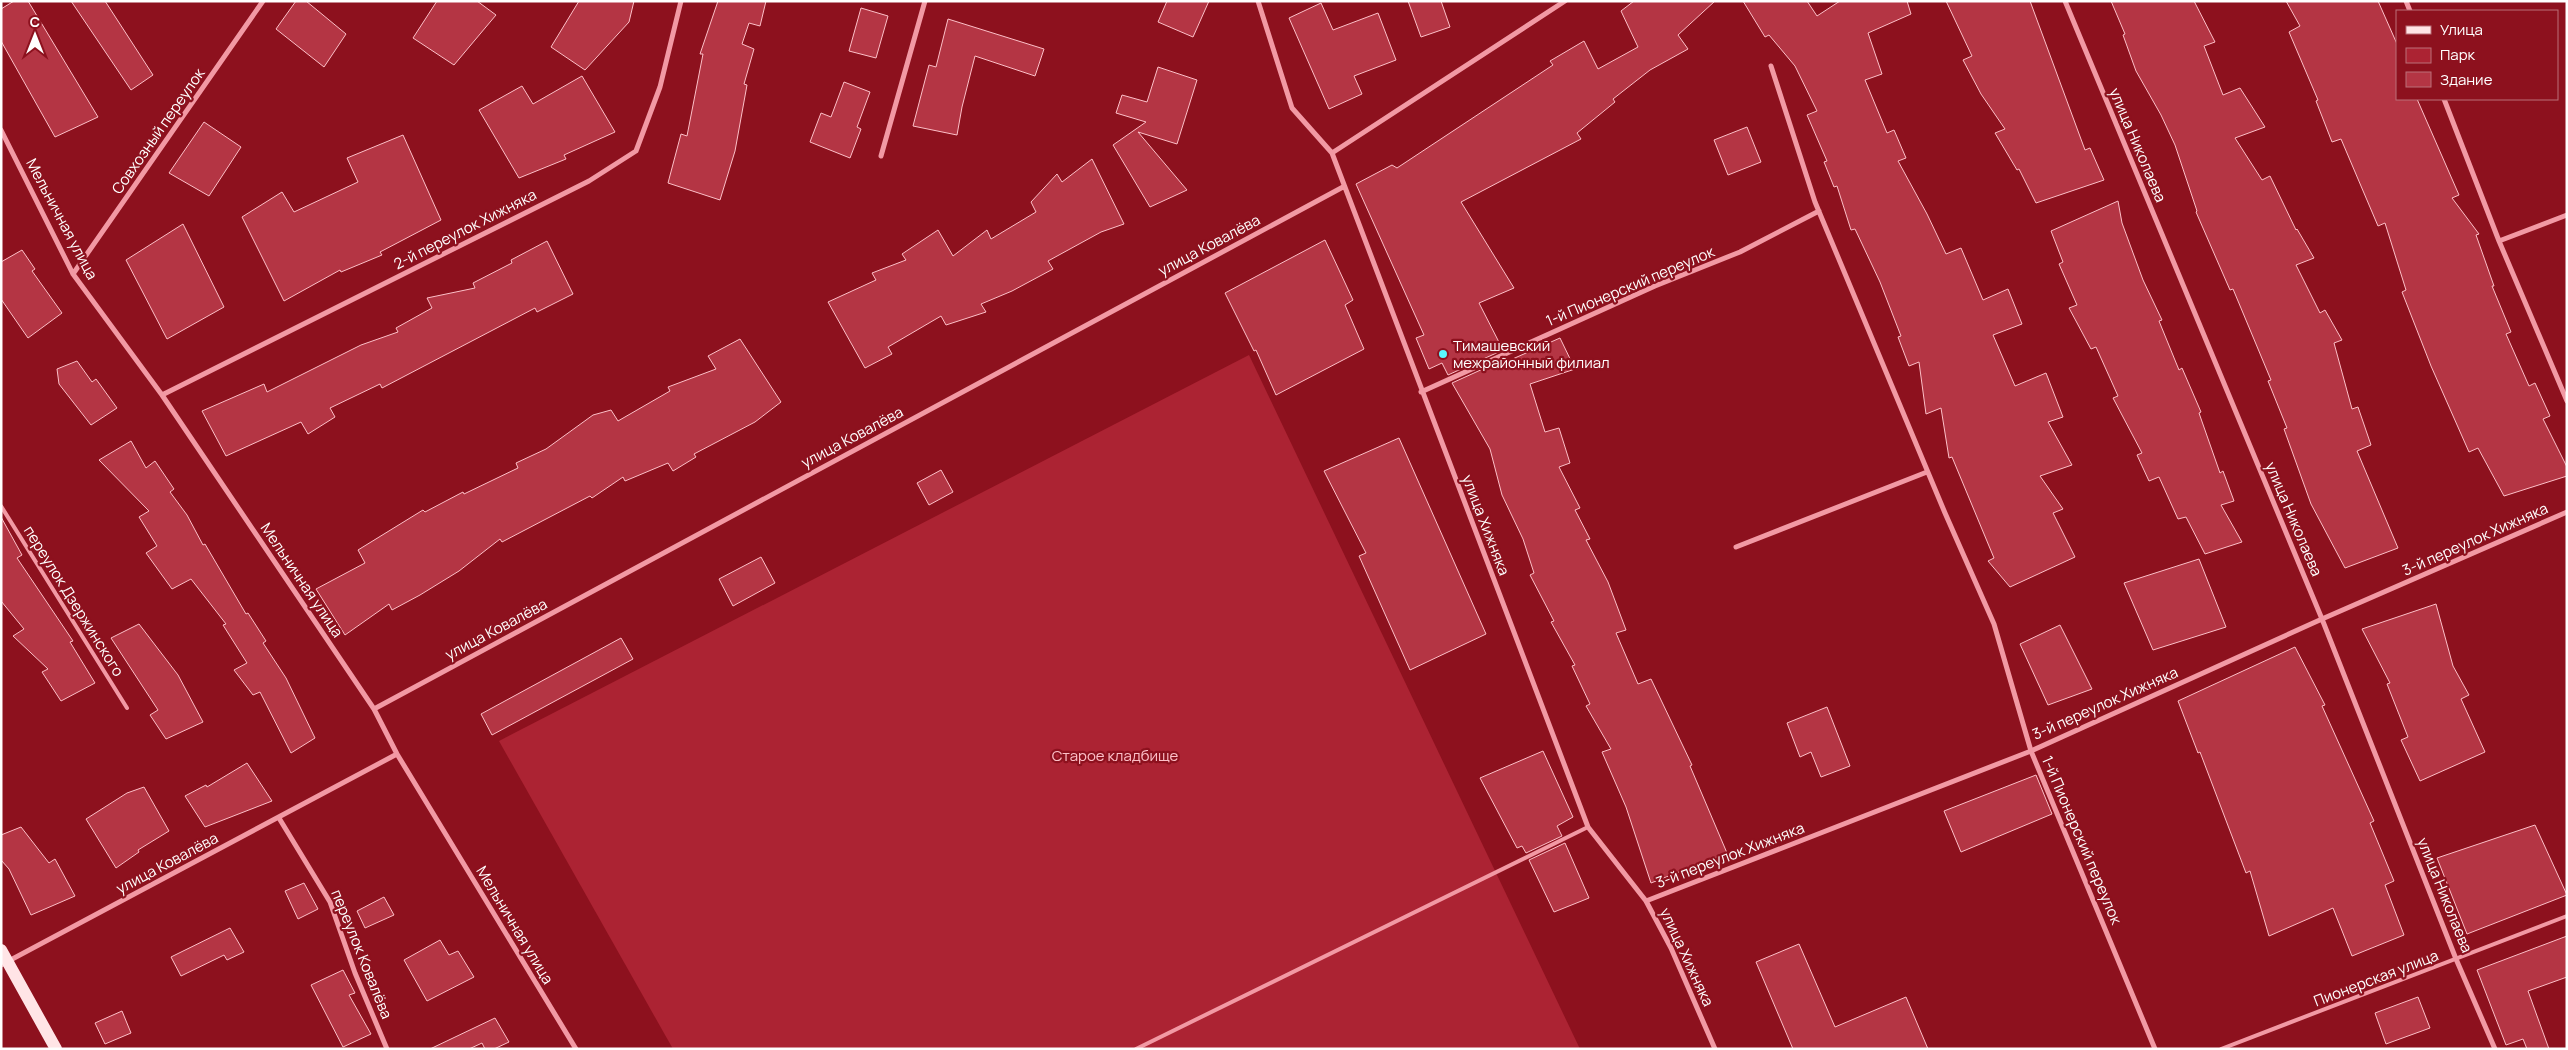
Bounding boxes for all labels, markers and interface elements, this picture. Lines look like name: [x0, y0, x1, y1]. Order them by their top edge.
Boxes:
north arrow: [10, 10, 60, 60]
legend: [2396, 10, 2558, 100]
text: С: [30, 12, 40, 31]
text: Улица: [2440, 19, 2483, 40]
text: Парк: [2440, 44, 2476, 65]
street label: Совхозный переулок: [107, 63, 210, 198]
text: Здание: [2440, 69, 2493, 90]
street label: улица Николаева: [2104, 85, 2172, 205]
street label: Мельничная улица: [21, 155, 103, 283]
street label: 2-й переулок Хижняка: [390, 184, 540, 274]
street label: улица Ковалёва: [1154, 209, 1264, 281]
street label: 1-й Пионерский переулок: [1543, 241, 1718, 331]
place label: Тимашевский межрайонный филиал: [1453, 335, 1610, 373]
marker: Тимашевский межрайонный филиал: [1437, 348, 1449, 360]
street label: улица Ковалёва: [797, 401, 907, 473]
street label: улица Николаева: [2260, 459, 2328, 579]
street label: улица Хижняка: [1457, 472, 1515, 578]
street label: 3-й переулок Хижняка: [2399, 497, 2551, 581]
street label: Мельничная улица: [256, 518, 348, 642]
street label: переулок Дзержинского: [19, 521, 129, 681]
street label: улица Ковалёва: [441, 593, 551, 665]
street label: 3-й переулок Хижняка: [2029, 661, 2181, 745]
park label: Старое кладбище: [1052, 745, 1179, 766]
street label: 1-й Пионерский переулок: [2037, 753, 2127, 928]
street label: 3-й переулок Хижняка: [1653, 817, 1807, 893]
street label: улица Ковалёва: [112, 827, 222, 899]
street label: улица Николаева: [2412, 834, 2478, 956]
street label: Мельничная улица: [471, 862, 559, 988]
street label: переулок Ковалёва: [326, 886, 398, 1022]
street label: улица Хижняка: [1655, 904, 1719, 1010]
street label: Пионерская улица: [2311, 945, 2441, 1011]

